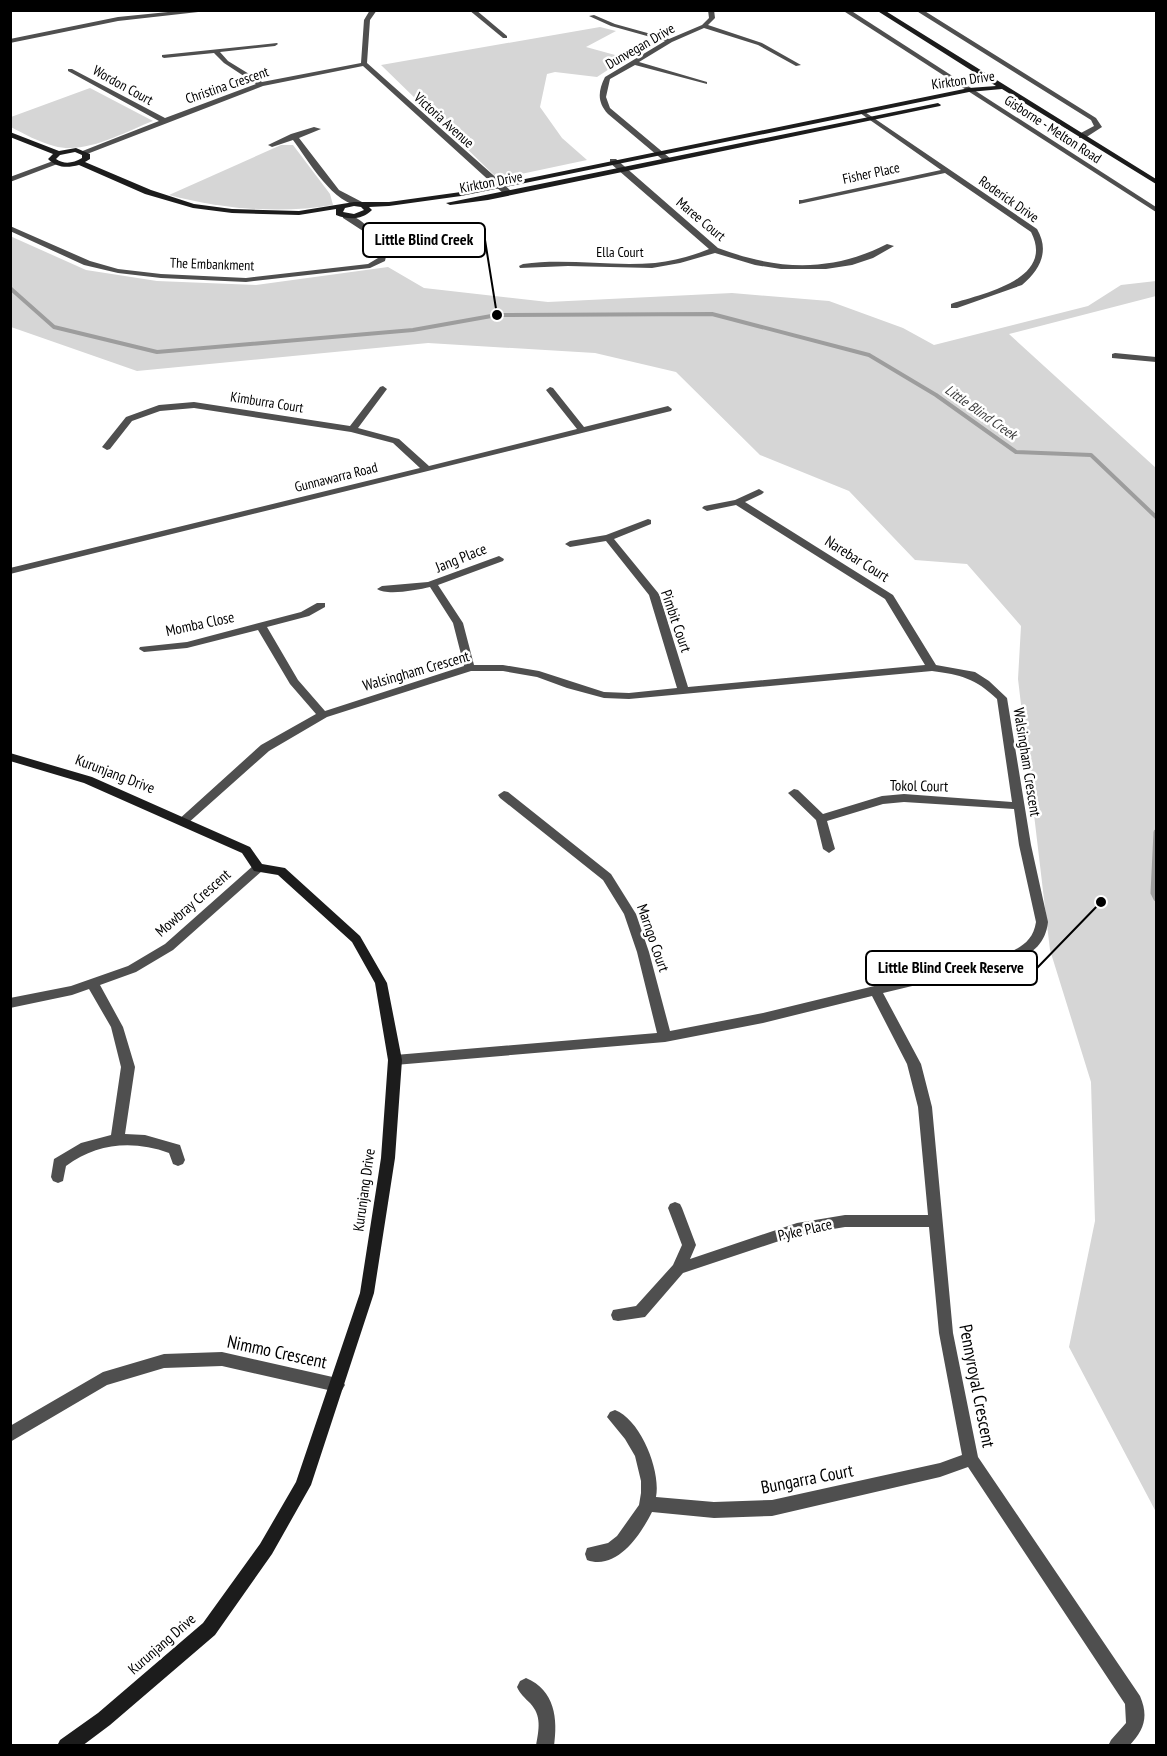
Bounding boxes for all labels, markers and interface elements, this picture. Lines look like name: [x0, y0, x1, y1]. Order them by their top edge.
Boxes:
street label: Dunvegan Drive: [602, 19, 678, 73]
street label: Wordon Court: [90, 61, 156, 109]
street label: Christina Crescent: [183, 62, 271, 108]
street label: Kirkton Drive: [930, 67, 996, 93]
street label: Victoria Avenue: [409, 88, 478, 152]
street label: Gisborne - Melton Road: [1001, 91, 1105, 167]
street label: Fisher Place: [841, 158, 901, 188]
street label: Kirkton Drive: [458, 167, 524, 197]
street label: Roderick Drive: [975, 172, 1043, 226]
street label: Maree Court: [673, 193, 729, 245]
callout: Little Blind Creek: [363, 223, 485, 257]
text: Little Blind Creek: [375, 229, 474, 249]
street label: Ella Court: [596, 243, 644, 261]
street label: The Embankment: [169, 254, 255, 274]
water label: Little Blind Creek: [942, 381, 1022, 444]
street label: Kimburra Court: [229, 387, 305, 417]
street label: Gunnawarra Road: [293, 458, 379, 496]
street label: Narebar Court: [822, 531, 893, 586]
street label: Jang Place: [432, 539, 489, 577]
street label: Pimbit Court: [657, 587, 696, 655]
street label: Momba Close: [164, 607, 236, 640]
street label: Walsingham Crescent: [360, 646, 471, 695]
street label: Walsingham Crescent: [1010, 706, 1045, 818]
street label: Kurunjang Drive: [73, 750, 158, 797]
street label: Tokol Court: [890, 775, 948, 796]
street label: Mowbray Crescent: [151, 865, 234, 941]
street label: Marngo Court: [633, 901, 674, 974]
callout: Little Blind Creek Reserve: [866, 951, 1037, 985]
text: Little Blind Creek Reserve: [878, 957, 1024, 977]
street label: Kurunjang Drive: [348, 1147, 379, 1233]
street label: Pyke Place: [776, 1214, 834, 1245]
street label: Pennyroyal Crescent: [954, 1322, 1001, 1449]
street label: Nimmo Crescent: [225, 1330, 329, 1373]
street label: Bungarra Court: [759, 1458, 855, 1499]
street label: Kurunjang Drive: [124, 1609, 199, 1678]

